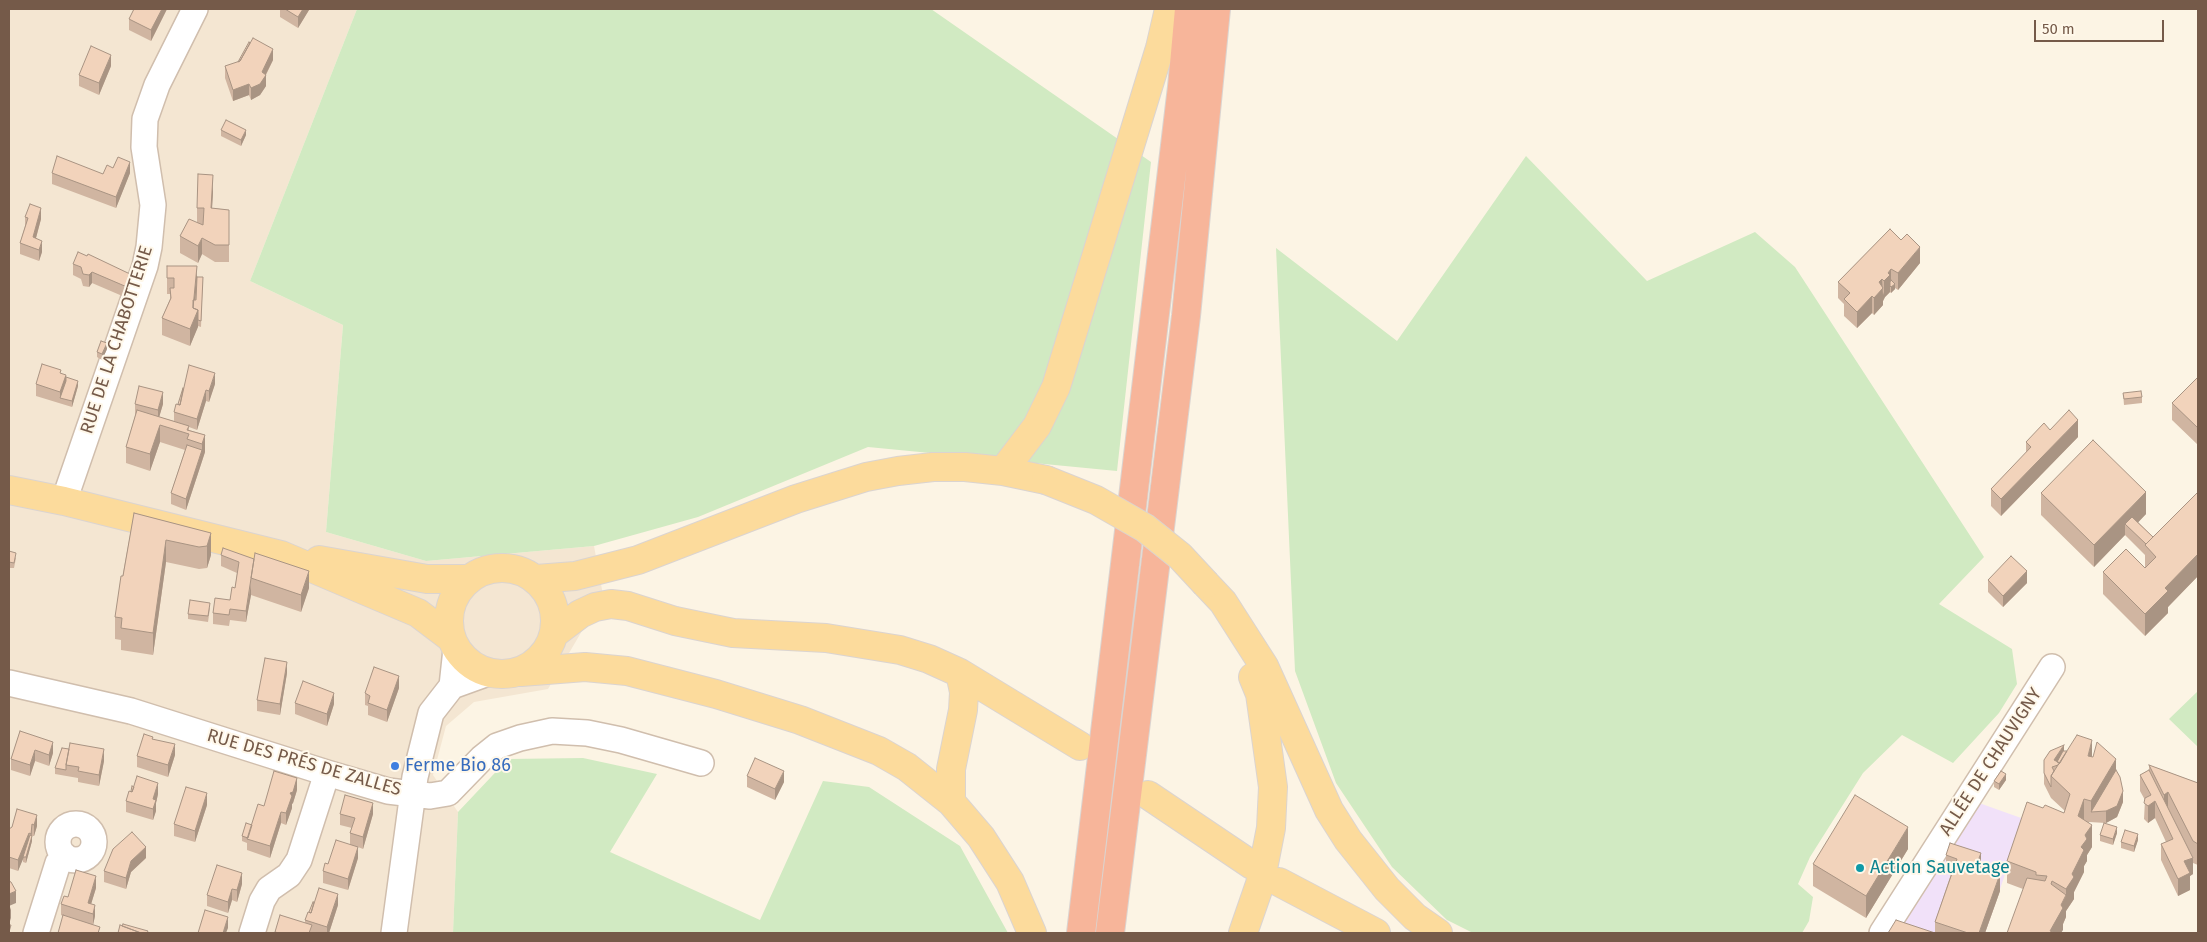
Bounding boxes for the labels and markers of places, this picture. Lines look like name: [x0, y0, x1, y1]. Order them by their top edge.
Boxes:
place label: Ferme Bio 86: [405, 755, 511, 777]
marker: Ferme Bio 86: [389, 760, 401, 772]
place label: Action Sauvetage: [1870, 857, 2010, 879]
marker: Action Sauvetage: [1854, 862, 1866, 874]

